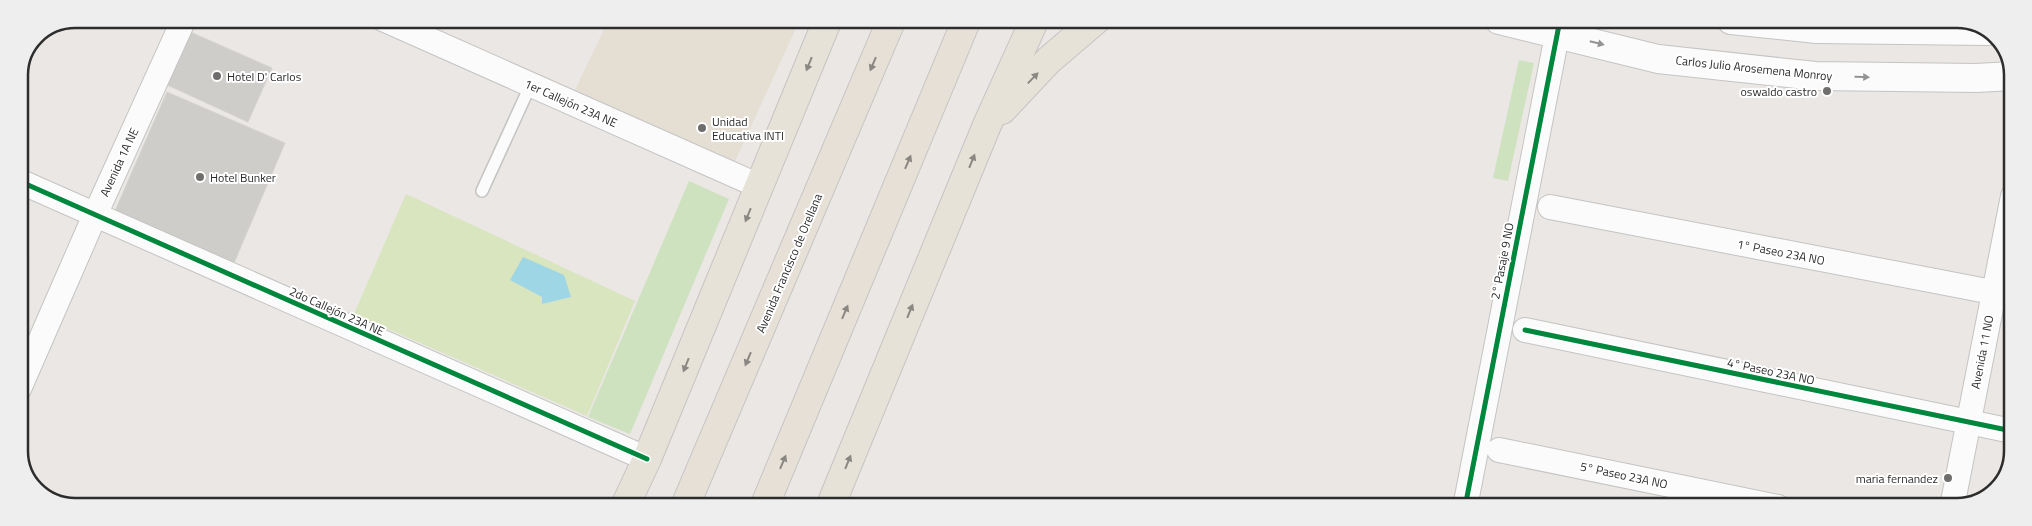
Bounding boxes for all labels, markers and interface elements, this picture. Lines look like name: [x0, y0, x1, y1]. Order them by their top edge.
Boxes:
one-way arrow: [1590, 39, 1605, 47]
street label: Carlos Julio Arosemena Monroy: [1675, 50, 1833, 86]
one-way arrow: [805, 57, 813, 71]
one-way arrow: [869, 57, 877, 71]
place label: Hotel D' Carlos: [227, 67, 302, 86]
marker: Hotel D' Carlos: [211, 70, 223, 82]
one-way arrow: [1027, 72, 1039, 84]
one-way arrow: [1854, 73, 1870, 81]
street label: 1er Callejón 23A NE: [522, 74, 621, 132]
place label: oswaldo castro: [1741, 82, 1817, 101]
marker: oswaldo castro: [1821, 85, 1833, 97]
place label: Unidad Educativa INTI: [712, 112, 784, 145]
marker: Unidad Educativa INTI: [696, 122, 708, 134]
street label: Avenida 1A NE: [95, 124, 143, 200]
one-way arrow: [969, 154, 977, 168]
one-way arrow: [905, 155, 913, 169]
place label: Hotel Bunker: [210, 168, 276, 187]
marker: Hotel Bunker: [194, 171, 206, 183]
street label: Avenida Francisco de Orellana: [751, 190, 827, 336]
one-way arrow: [743, 207, 751, 222]
street label: 2° Pasaje 9 NO: [1485, 221, 1519, 301]
street label: 1° Paseo 23A NO: [1735, 234, 1827, 270]
street label: 2do Callejón 23A NE: [286, 282, 388, 341]
one-way arrow: [907, 304, 915, 318]
one-way arrow: [842, 305, 850, 319]
street label: Avenida 11 NO: [1966, 313, 1998, 391]
one-way arrow: [744, 352, 752, 366]
street label: 4° Paseo 23A NO: [1725, 352, 1817, 390]
one-way arrow: [681, 358, 689, 372]
one-way arrow: [845, 454, 853, 469]
one-way arrow: [779, 455, 787, 469]
street label: 5° Paseo 23A NO: [1578, 456, 1670, 494]
place label: maria fernandez: [1856, 469, 1938, 488]
marker: maria fernandez: [1942, 472, 1954, 484]

